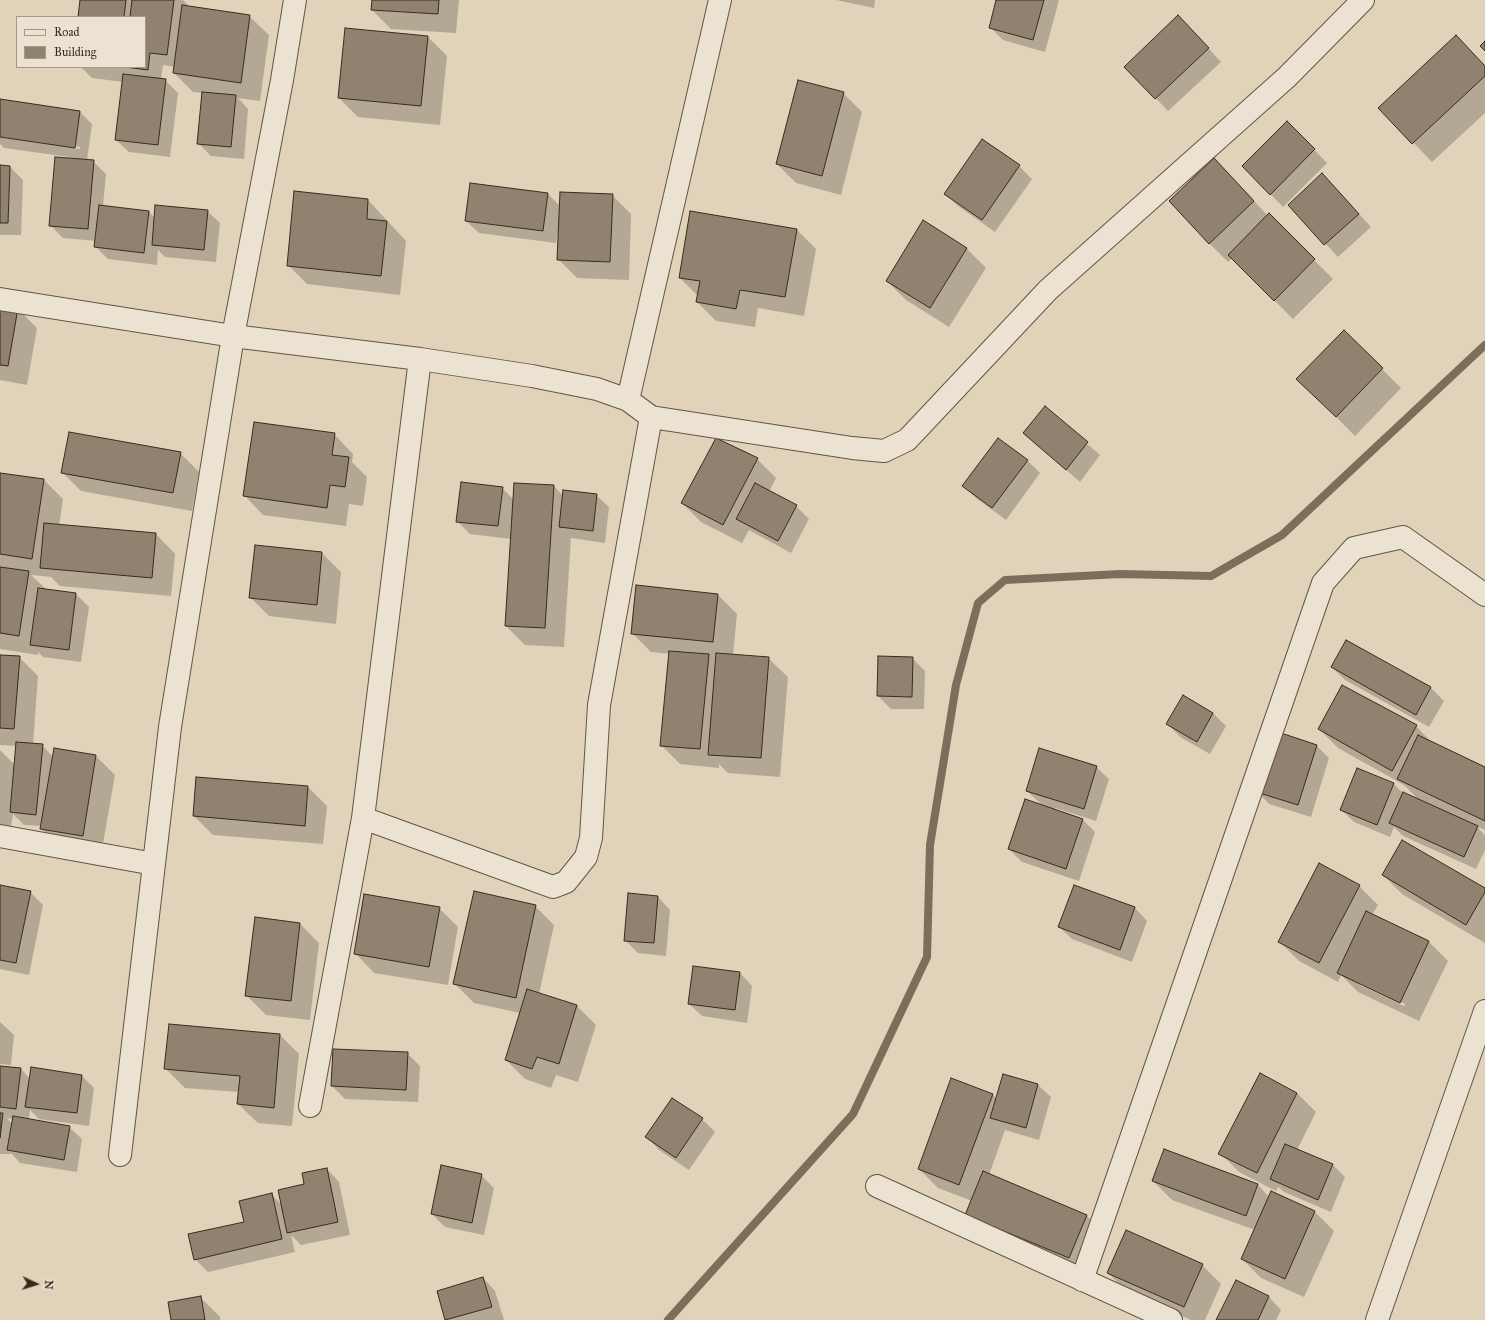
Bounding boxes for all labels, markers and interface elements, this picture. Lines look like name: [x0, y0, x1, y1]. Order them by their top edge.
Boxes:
legend: [16, 16, 146, 68]
text: Road: [54, 25, 80, 39]
text: Building: [54, 45, 96, 59]
north arrow: [16, 1264, 56, 1304]
text: N: [42, 1280, 55, 1290]

